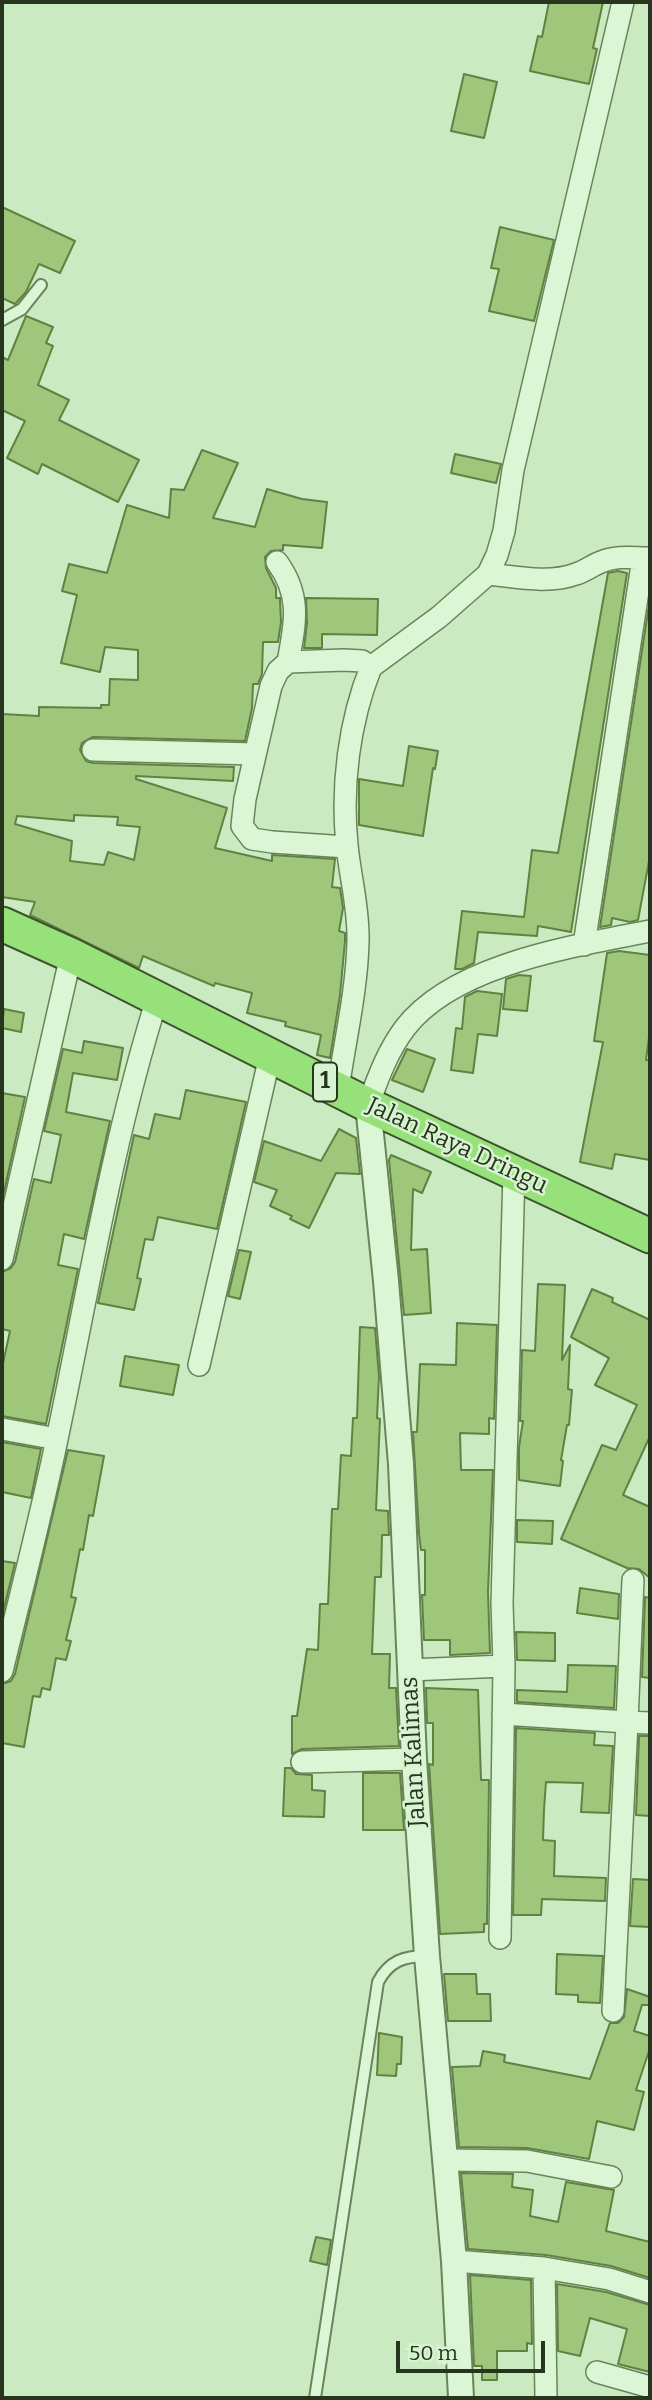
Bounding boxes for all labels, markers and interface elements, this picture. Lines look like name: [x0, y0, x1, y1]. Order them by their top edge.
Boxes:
road number: 1: [313, 1063, 337, 1102]
street label: Jalan Raya Dringu: [362, 1092, 552, 1200]
street label: Jalan Kalimas: [396, 1676, 432, 1828]
scale bar: [400, 2326, 549, 2370]
text: 50 m: [409, 2340, 458, 2366]

